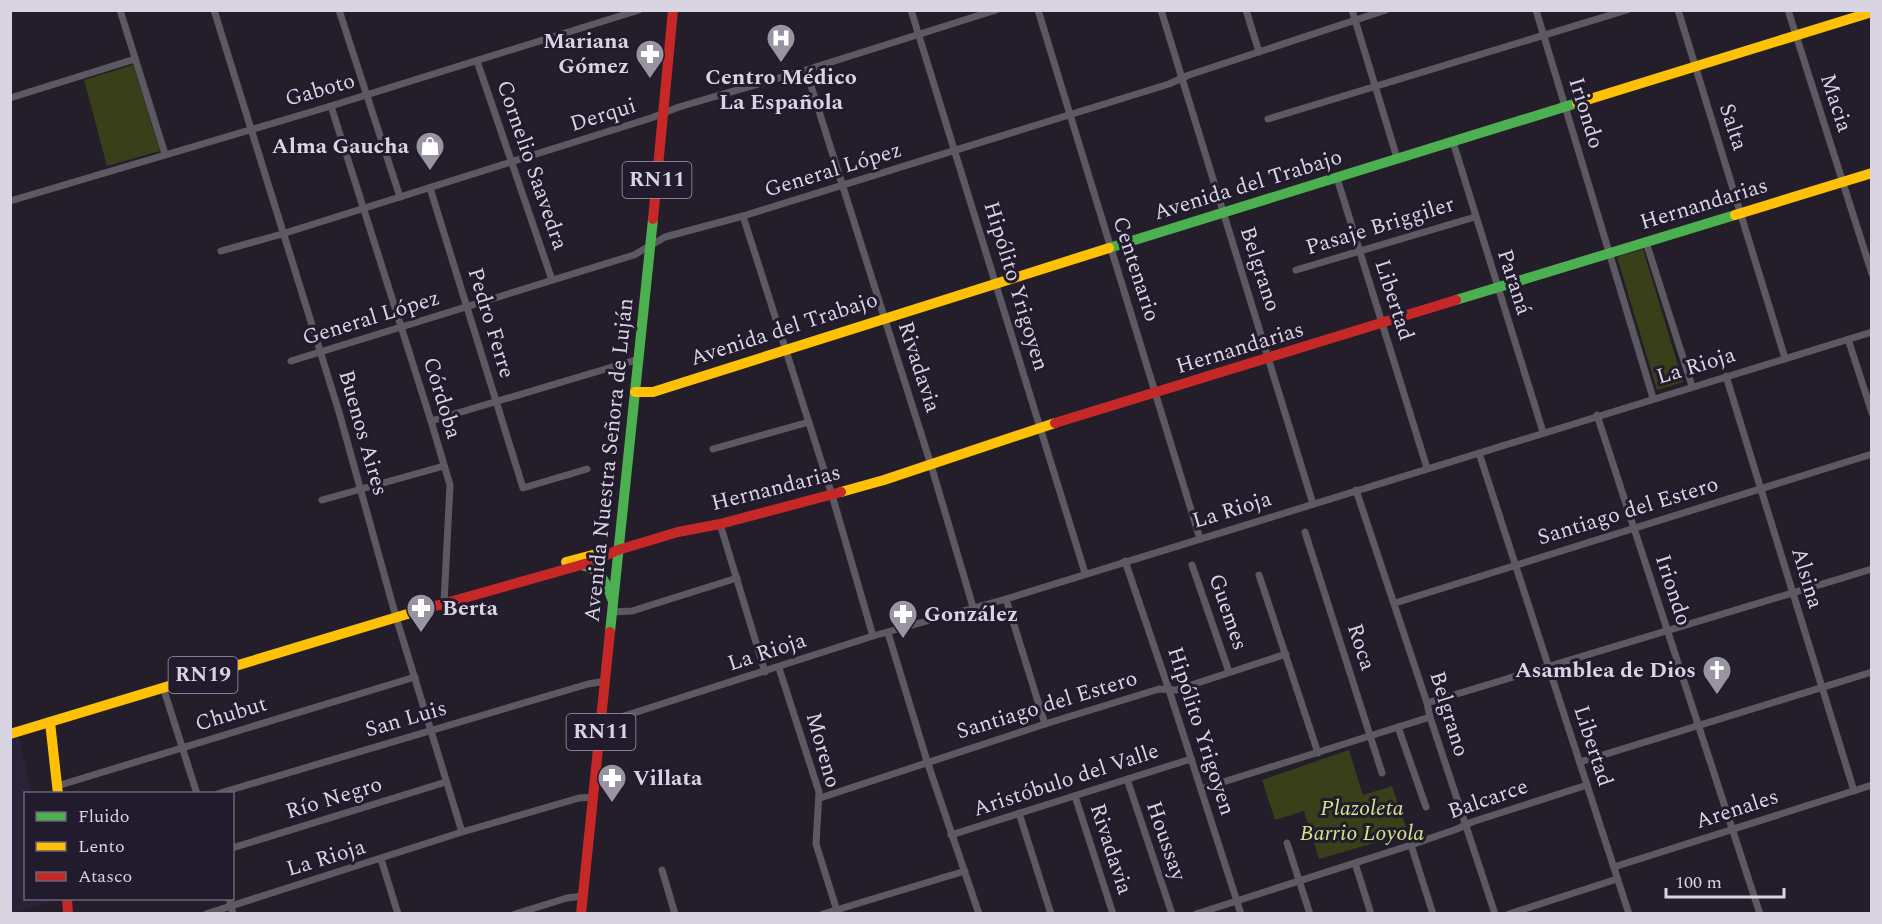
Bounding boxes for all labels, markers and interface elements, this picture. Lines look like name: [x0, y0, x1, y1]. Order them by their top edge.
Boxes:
hospital icon: Centro Médico La Española: [765, 22, 797, 64]
place label: Mariana Gómez: [543, 25, 630, 83]
pharmacy icon: Mariana Gómez: [634, 38, 666, 80]
place label: Centro Médico La Española: [705, 61, 857, 119]
street label: Gaboto: [281, 64, 359, 116]
street label: Macia: [1811, 69, 1861, 137]
street label: Iriondo: [1560, 73, 1612, 153]
street label: Cornelio Saavedra: [487, 76, 577, 255]
street label: Derqui: [566, 89, 640, 141]
street label: Salta: [1710, 99, 1756, 155]
place label: Alma Gaucha: [272, 130, 410, 163]
shop icon: Alma Gaucha: [414, 130, 446, 172]
street label: General López: [760, 133, 906, 207]
street label: Avenida del Trabajo: [1150, 141, 1346, 229]
road number: RN11: [622, 162, 692, 198]
street label: Hernandarias: [1636, 169, 1772, 239]
street label: Pasaje Briggiler: [1301, 188, 1459, 264]
street label: Hipólito Yrigoyen: [975, 197, 1057, 375]
street label: Centenario: [1103, 212, 1169, 326]
street label: Belgrano: [1231, 222, 1289, 316]
street label: Paraná: [1488, 245, 1540, 319]
street label: Libertad: [1365, 255, 1423, 345]
street label: Pedro Ferre: [459, 264, 523, 382]
street label: General López: [298, 281, 444, 355]
street label: Avenida del Trabajo: [686, 283, 882, 375]
street label: Avenida Nuestra Señora de Luján: [576, 296, 642, 624]
street label: Hernandarias: [1172, 313, 1308, 383]
street label: Rivadavia: [889, 317, 949, 417]
street label: La Rioja: [1652, 338, 1740, 394]
street label: Córdoba: [414, 353, 470, 443]
street label: Buenos Aires: [329, 366, 397, 500]
street label: Hernandarias: [708, 456, 844, 520]
street label: Santiago del Estero: [1533, 468, 1723, 554]
street label: La Rioja: [1188, 482, 1276, 538]
street label: Alsina: [1782, 543, 1832, 613]
street label: Iriondo: [1646, 550, 1700, 630]
street label: Guemes: [1200, 569, 1256, 655]
pharmacy icon: Berta: [405, 592, 437, 634]
place label: Berta: [442, 592, 499, 625]
pharmacy icon: González: [887, 598, 919, 640]
place label: González: [924, 598, 1018, 631]
street label: Roca: [1338, 619, 1384, 675]
street label: La Rioja: [723, 624, 811, 680]
street label: Hipólito Yrigoyen: [1158, 642, 1244, 820]
place label: Asamblea de Dios: [1515, 654, 1696, 687]
church icon: Asamblea de Dios: [1701, 654, 1733, 696]
road number: RN19: [168, 657, 238, 693]
street label: Santiago del Estero: [952, 662, 1142, 748]
street label: Belgrano: [1420, 667, 1478, 761]
street label: Chubut: [191, 687, 271, 741]
street label: San Luis: [361, 692, 451, 746]
street label: Libertad: [1564, 701, 1622, 791]
street label: Moreno: [797, 708, 849, 792]
road number: RN11: [566, 714, 636, 750]
street label: Aristóbulo del Valle: [969, 734, 1163, 826]
pharmacy icon: Villata: [596, 762, 628, 804]
place label: Villata: [633, 762, 703, 795]
street label: Río Negro: [282, 768, 386, 828]
street label: Balcarce: [1443, 770, 1533, 828]
street label: Arenales: [1691, 780, 1783, 838]
legend: [24, 792, 234, 900]
park label: Plazoleta Barrio Loyola: [1300, 792, 1424, 850]
street label: Houssay: [1137, 797, 1195, 887]
street label: Rivadavia: [1081, 799, 1141, 899]
text: Fluido: [78, 803, 130, 830]
street label: La Rioja: [282, 830, 370, 886]
text: Lento: [78, 833, 125, 860]
scale bar: [1666, 861, 1784, 899]
text: Atasco: [78, 863, 132, 890]
text: 100 m: [1675, 869, 1722, 896]

